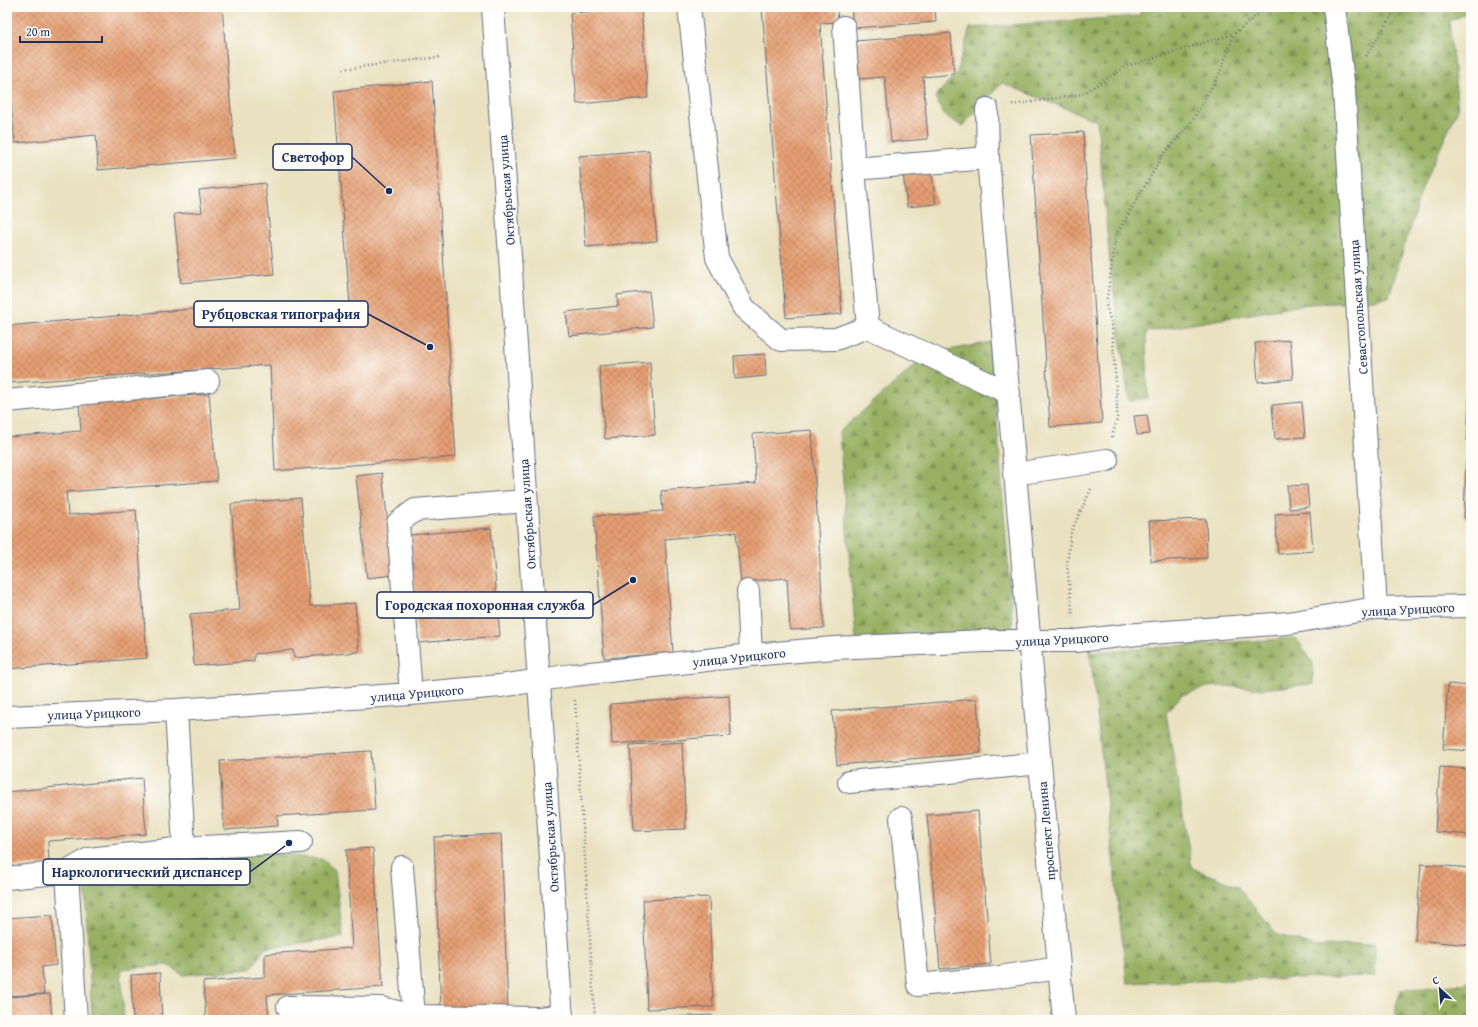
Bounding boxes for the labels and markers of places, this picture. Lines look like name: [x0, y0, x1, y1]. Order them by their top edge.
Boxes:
callout: Светофор: [273, 144, 352, 170]
callout: Рубцовская типография: [194, 301, 368, 327]
callout: Городская похоронная служба: [377, 592, 593, 618]
callout: Наркологический диспансер: [43, 859, 250, 885]

